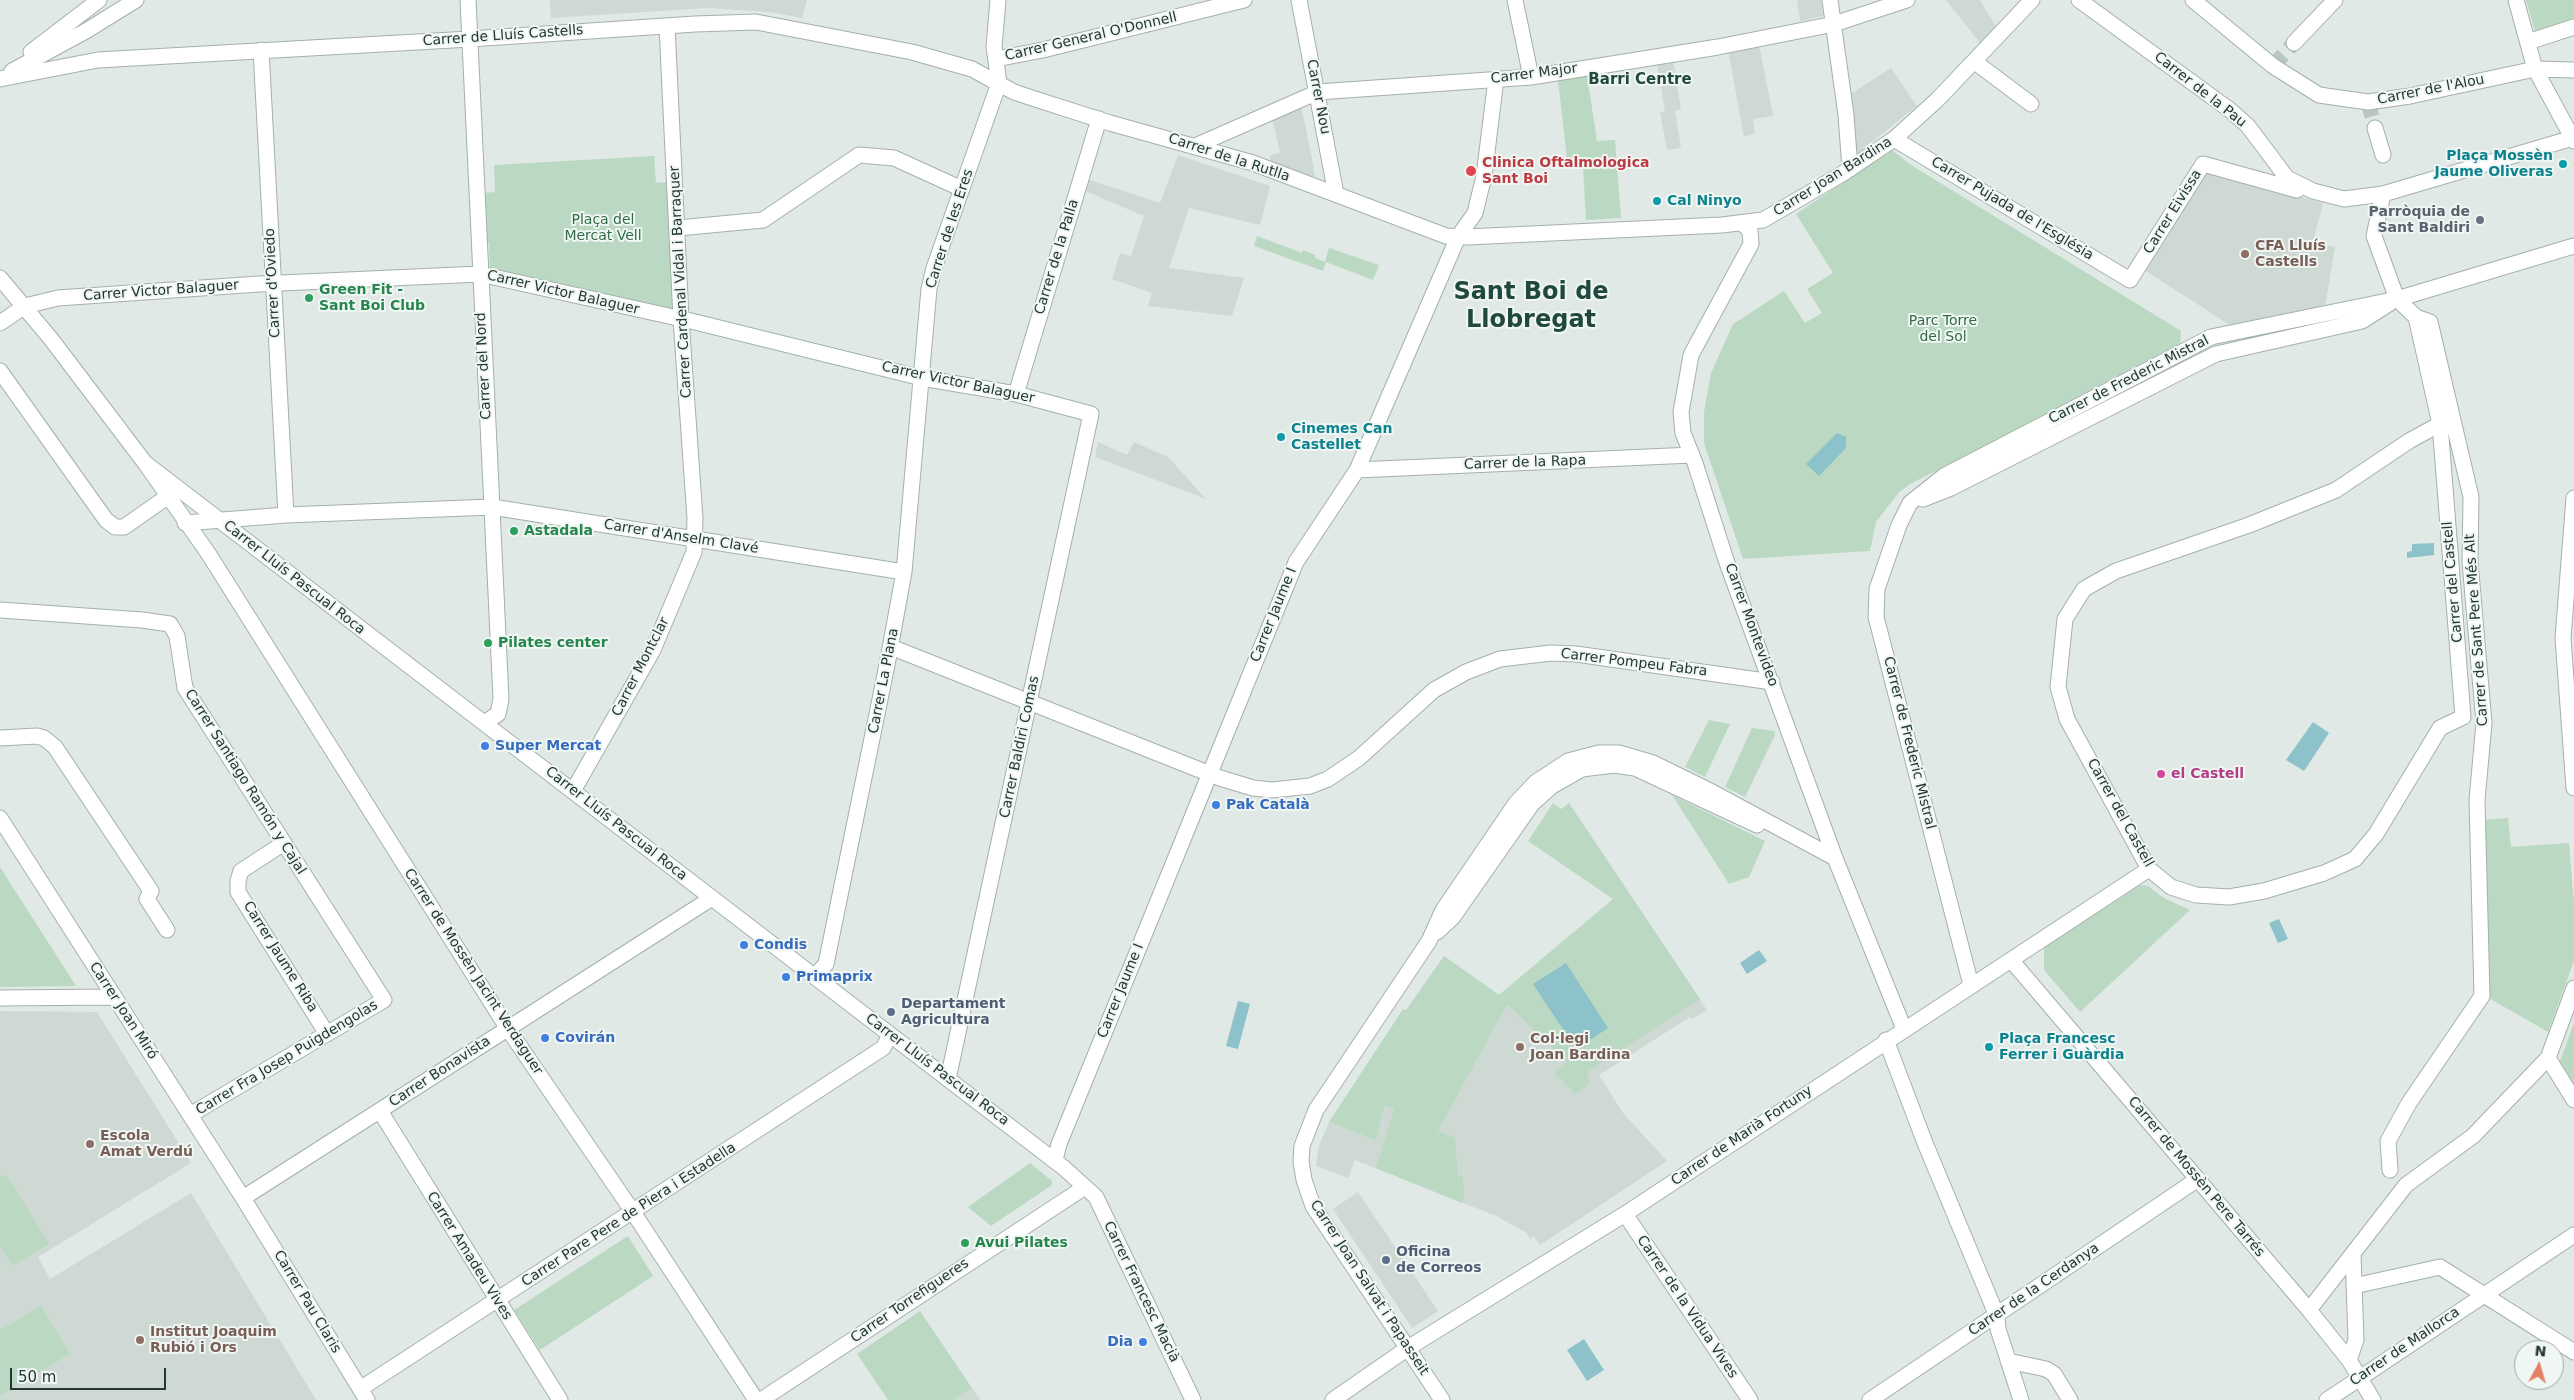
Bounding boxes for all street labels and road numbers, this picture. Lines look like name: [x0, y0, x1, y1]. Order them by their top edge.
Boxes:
street label: Carrer General O'Donnell: [1003, 9, 1179, 65]
street label: Carrer de Lluís Castells: [422, 22, 584, 50]
street label: Carrer de la Pau: [2151, 49, 2249, 131]
street label: Carrer Nou: [1302, 58, 1334, 136]
street label: Carrer Major: [1490, 60, 1578, 88]
street label: Carrer de l'Alou: [2376, 71, 2486, 109]
street label: Carrer de la Rutlla: [1166, 130, 1292, 186]
street label: Carrer Joan Bardina: [1771, 134, 1895, 220]
street label: Carrer Pujada de l'Església: [1928, 154, 2096, 264]
street label: Carrer Cardenal Vidal i Barraquer: [667, 165, 695, 399]
street label: Carrer de les Eres: [923, 167, 977, 291]
street label: Carrer Eivissa: [2140, 167, 2206, 257]
street label: Carrer de la Palla: [1031, 197, 1083, 317]
street label: Carrer d'Oviedo: [262, 228, 284, 338]
street label: Carrer Victor Balaguer: [485, 267, 641, 319]
street label: Carrer Victor Balaguer: [83, 277, 239, 305]
street label: Carrer del Nord: [473, 312, 495, 420]
street label: Carrer de Frederic Mistral: [2046, 332, 2212, 428]
street label: Carrer Victor Balaguer: [880, 359, 1036, 407]
street label: Carrer de la Rapa: [1464, 452, 1586, 474]
street label: Carrer d'Anselm Clavé: [602, 516, 760, 558]
street label: Carrer Lluís Pascual Roca: [220, 517, 368, 639]
street label: Carrer del Castell: [2439, 521, 2467, 643]
street label: Carrer de Sant Pere Més Alt: [2462, 533, 2492, 727]
street label: Carrer Montevideo: [1721, 561, 1781, 689]
street label: Carrer Jaume I: [1247, 565, 1301, 665]
street label: Carrer Montclar: [609, 615, 673, 719]
street label: Carrer La Plana: [866, 627, 902, 735]
street label: Carrer Pompeu Fabra: [1560, 646, 1708, 680]
street label: Carrer de Frederic Mistral: [1879, 655, 1939, 831]
street label: Carrer Baldiri Comas: [997, 674, 1043, 820]
street label: Carrer Santiago Ramón y Cajal: [181, 686, 309, 878]
street label: Carrer del Castell: [2083, 756, 2157, 870]
street label: Carrer Lluís Pascual Roca: [542, 763, 690, 885]
street label: Carrer de Mossèn Jacint Verdaguer: [400, 866, 546, 1078]
street label: Carrer Jaume Riba: [239, 898, 321, 1016]
street label: Carrer Jaume I: [1094, 941, 1148, 1041]
street label: Carrer Joan Miró: [85, 959, 161, 1063]
street label: Carrer Fra Josep Puigdengolas: [193, 997, 381, 1119]
street label: Carrer Lluís Pascual Roca: [862, 1010, 1012, 1130]
street label: Carrer Bonavista: [386, 1033, 494, 1111]
street label: Carrer de Marià Fortuny: [1668, 1082, 1816, 1190]
street label: Carrer de Mossèn Pere Tarrés: [2124, 1093, 2268, 1261]
street label: Carrer Pare Pere de Piera i Estadella: [519, 1139, 739, 1291]
street label: Carrer Amadeu Vives: [423, 1189, 515, 1323]
street label: Carrer Joan Salvat i Papasseit: [1306, 1197, 1432, 1379]
street label: Carrer Francesc Macià: [1099, 1219, 1183, 1365]
street label: Carrer de la Vídua Vives: [1633, 1232, 1741, 1382]
street label: Carrer de la Cerdanya: [1965, 1240, 2103, 1340]
street label: Carrer Pau Claris: [270, 1248, 344, 1356]
street label: Carrer Torrefigueres: [848, 1255, 972, 1347]
street label: Carrer de Mallorca: [2347, 1304, 2463, 1390]

